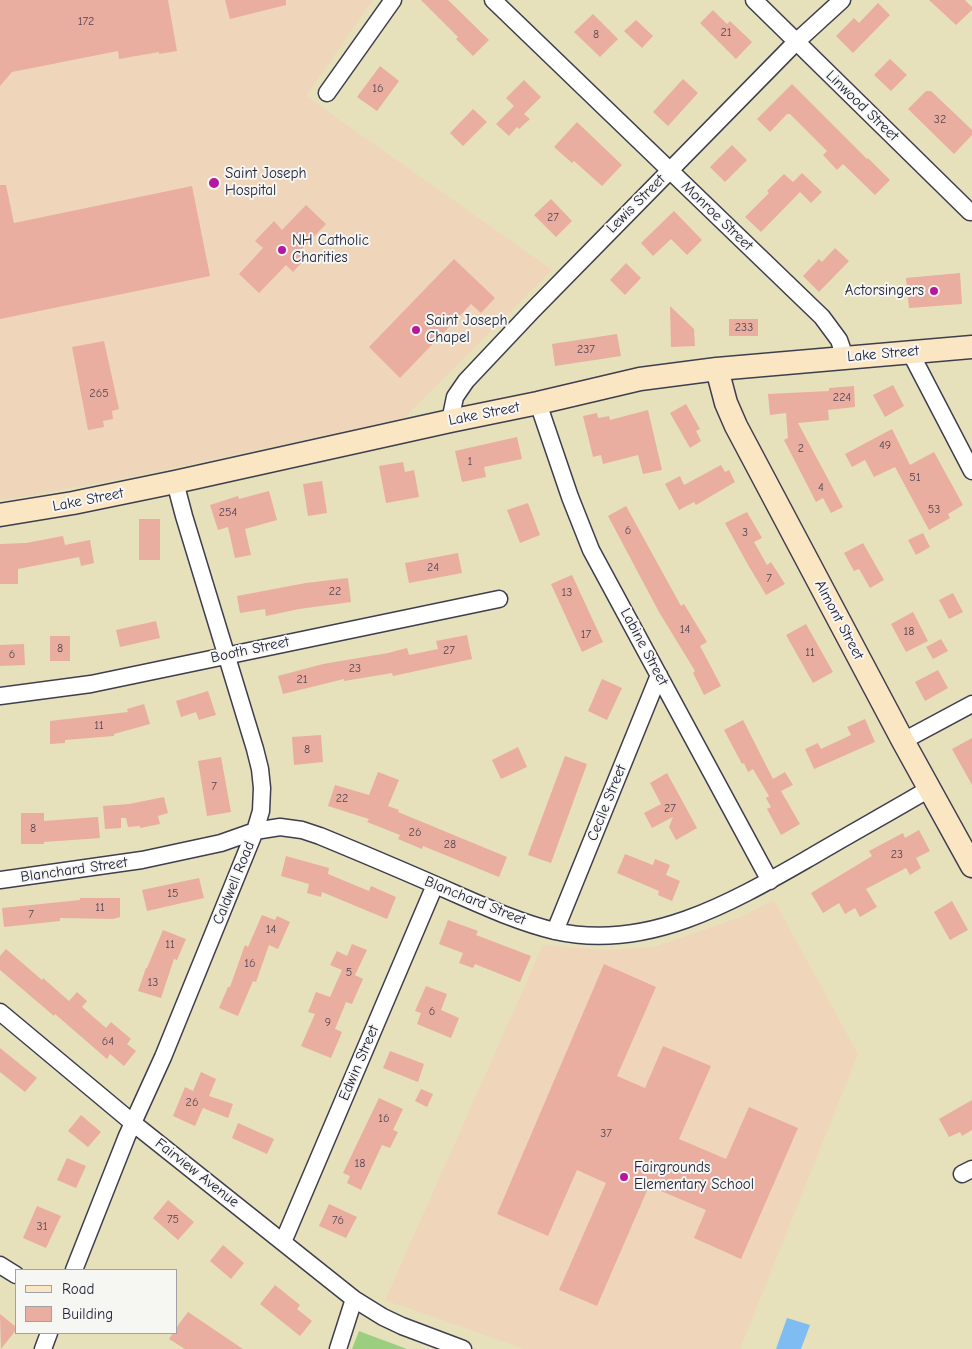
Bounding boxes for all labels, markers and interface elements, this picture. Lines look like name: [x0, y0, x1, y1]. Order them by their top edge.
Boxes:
house number: 172: [78, 15, 94, 29]
house number: 21: [720, 26, 732, 40]
house number: 8: [593, 28, 599, 42]
street label: Linwood Street: [822, 67, 902, 145]
house number: 16: [372, 82, 384, 96]
house number: 32: [934, 113, 946, 127]
place label: Saint Joseph Hospital: [225, 165, 306, 200]
street label: Lewis Street: [603, 171, 669, 237]
marker: Saint Joseph Hospital: [207, 176, 221, 190]
street label: Monroe Street: [677, 177, 757, 255]
house number: 27: [547, 211, 559, 225]
place label: NH Catholic Charities: [292, 232, 369, 267]
marker: NH Catholic Charities: [276, 244, 288, 256]
place label: Actorsingers: [845, 282, 924, 300]
marker: Actorsingers: [928, 285, 940, 297]
place label: Saint Joseph Chapel: [426, 312, 507, 347]
house number: 233: [735, 321, 753, 335]
marker: Saint Joseph Chapel: [410, 324, 422, 336]
street label: Lake Street: [846, 342, 920, 366]
house number: 237: [577, 343, 595, 357]
house number: 265: [89, 387, 109, 401]
house number: 224: [833, 391, 851, 405]
street label: Lake Street: [447, 398, 521, 430]
house number: 49: [879, 439, 891, 453]
house number: 2: [798, 442, 804, 456]
house number: 1: [468, 455, 472, 469]
house number: 51: [909, 471, 921, 485]
house number: 4: [818, 481, 824, 495]
street label: Lake Street: [51, 484, 125, 516]
house number: 53: [928, 503, 940, 517]
house number: 254: [219, 506, 237, 520]
house number: 6: [625, 524, 631, 538]
house number: 3: [742, 526, 748, 540]
house number: 24: [427, 561, 439, 575]
house number: 7: [766, 572, 772, 586]
street label: Almont Street: [811, 577, 867, 663]
house number: 22: [329, 585, 341, 599]
house number: 13: [562, 586, 572, 600]
street label: Labine Street: [616, 605, 672, 689]
house number: 14: [680, 623, 690, 637]
house number: 18: [904, 625, 914, 639]
house number: 17: [581, 628, 591, 642]
street label: Booth Street: [209, 633, 291, 667]
house number: 8: [57, 642, 63, 656]
house number: 27: [443, 644, 455, 658]
house number: 11: [805, 646, 815, 660]
house number: 6: [9, 648, 15, 662]
house number: 23: [349, 662, 361, 676]
house number: 21: [296, 673, 308, 687]
house number: 11: [94, 719, 104, 733]
house number: 8: [304, 743, 310, 757]
street label: Cecile Street: [584, 762, 630, 844]
house number: 7: [211, 780, 217, 794]
house number: 22: [336, 792, 348, 806]
house number: 27: [664, 802, 676, 816]
house number: 8: [30, 822, 36, 836]
house number: 26: [409, 826, 421, 840]
house number: 28: [444, 838, 456, 852]
street label: Caldwell Road: [209, 839, 259, 927]
house number: 23: [891, 848, 903, 862]
street label: Blanchard Street: [19, 854, 129, 886]
street label: Blanchard Street: [422, 872, 528, 930]
house number: 15: [167, 887, 179, 901]
house number: 11: [95, 901, 105, 915]
house number: 7: [28, 908, 34, 922]
house number: 14: [266, 923, 276, 937]
house number: 11: [165, 938, 175, 952]
house number: 16: [244, 957, 256, 971]
house number: 5: [346, 966, 352, 980]
house number: 13: [148, 976, 158, 990]
house number: 6: [429, 1005, 435, 1019]
house number: 9: [325, 1016, 331, 1030]
street label: Edwin Street: [335, 1023, 383, 1103]
house number: 64: [102, 1035, 114, 1049]
house number: 26: [186, 1096, 198, 1110]
house number: 16: [378, 1112, 390, 1126]
house number: 37: [600, 1127, 612, 1141]
street label: Fairview Avenue: [151, 1135, 243, 1211]
house number: 18: [355, 1157, 365, 1171]
place label: Fairgrounds Elementary School: [634, 1159, 754, 1194]
marker: Fairgrounds Elementary School: [618, 1171, 630, 1183]
house number: 75: [167, 1213, 179, 1227]
house number: 76: [332, 1214, 344, 1228]
house number: 31: [37, 1220, 47, 1234]
legend: [15, 1269, 178, 1334]
text: Road: [62, 1280, 94, 1298]
text: Building: [62, 1305, 113, 1323]

